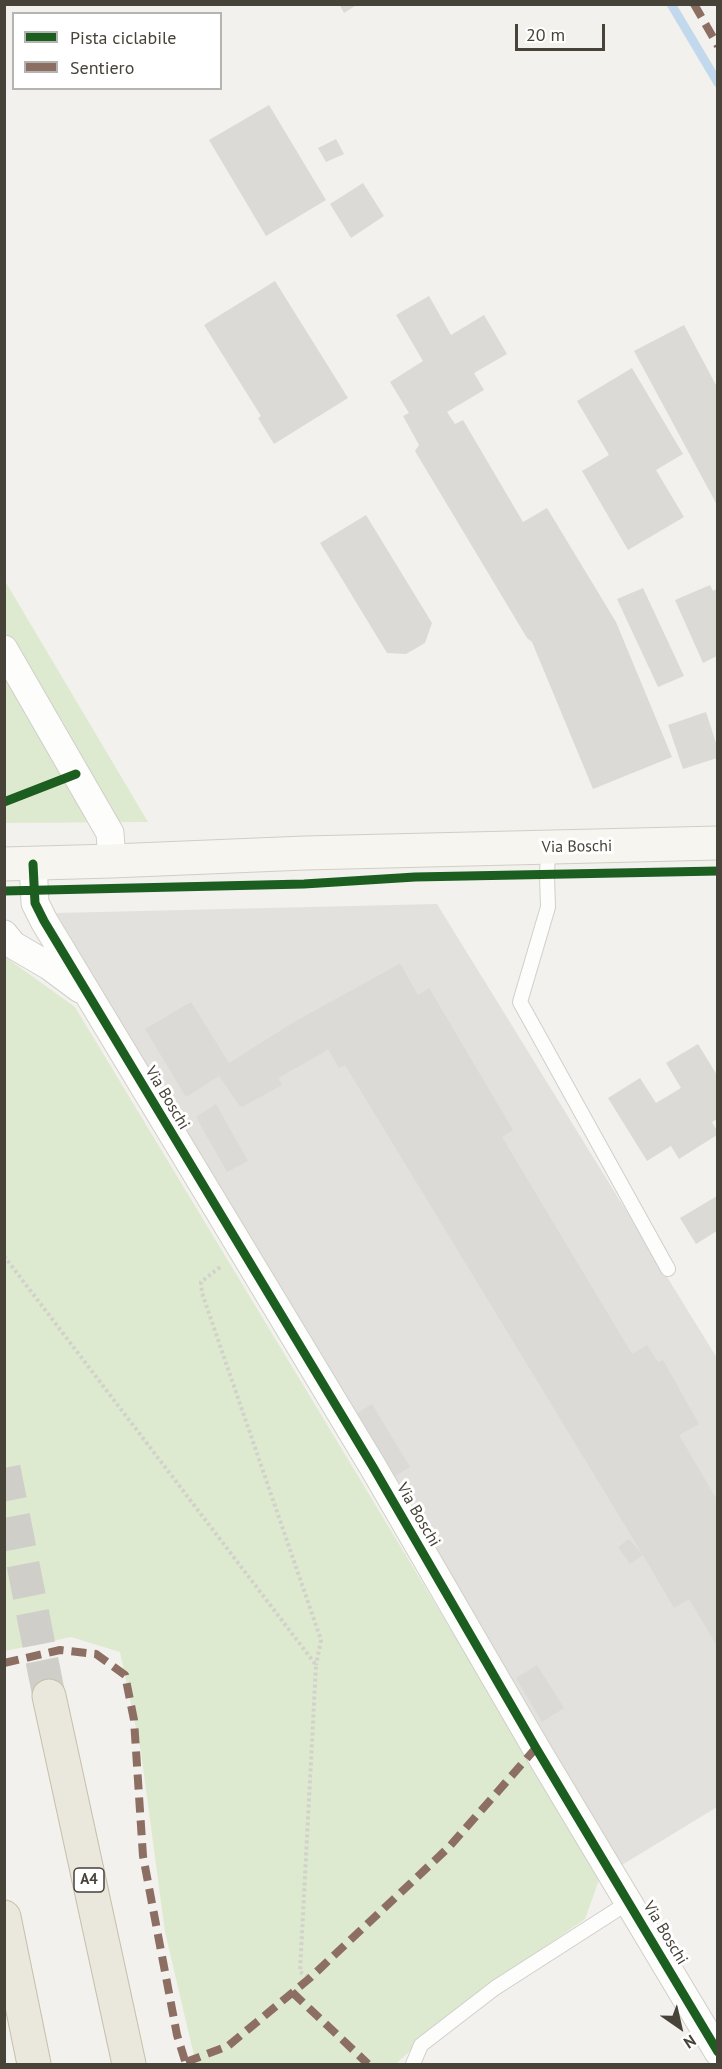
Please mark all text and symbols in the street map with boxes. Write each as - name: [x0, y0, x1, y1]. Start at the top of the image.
- legend: [12, 12, 222, 90]
- scale bar: [518, 12, 608, 50]
- text: 20 m: [526, 23, 565, 46]
- text: Pista ciclabile: [70, 26, 177, 49]
- text: Sentiero: [70, 56, 134, 79]
- street label: Via Boschi: [542, 837, 612, 857]
- street label: Via Boschi: [141, 1063, 193, 1133]
- street label: Via Boschi: [392, 1480, 444, 1550]
- road number: A4: [74, 1868, 104, 1892]
- street label: Via Boschi: [639, 1898, 691, 1968]
- north arrow: [650, 1997, 710, 2057]
- text: N: [680, 2031, 700, 2053]

